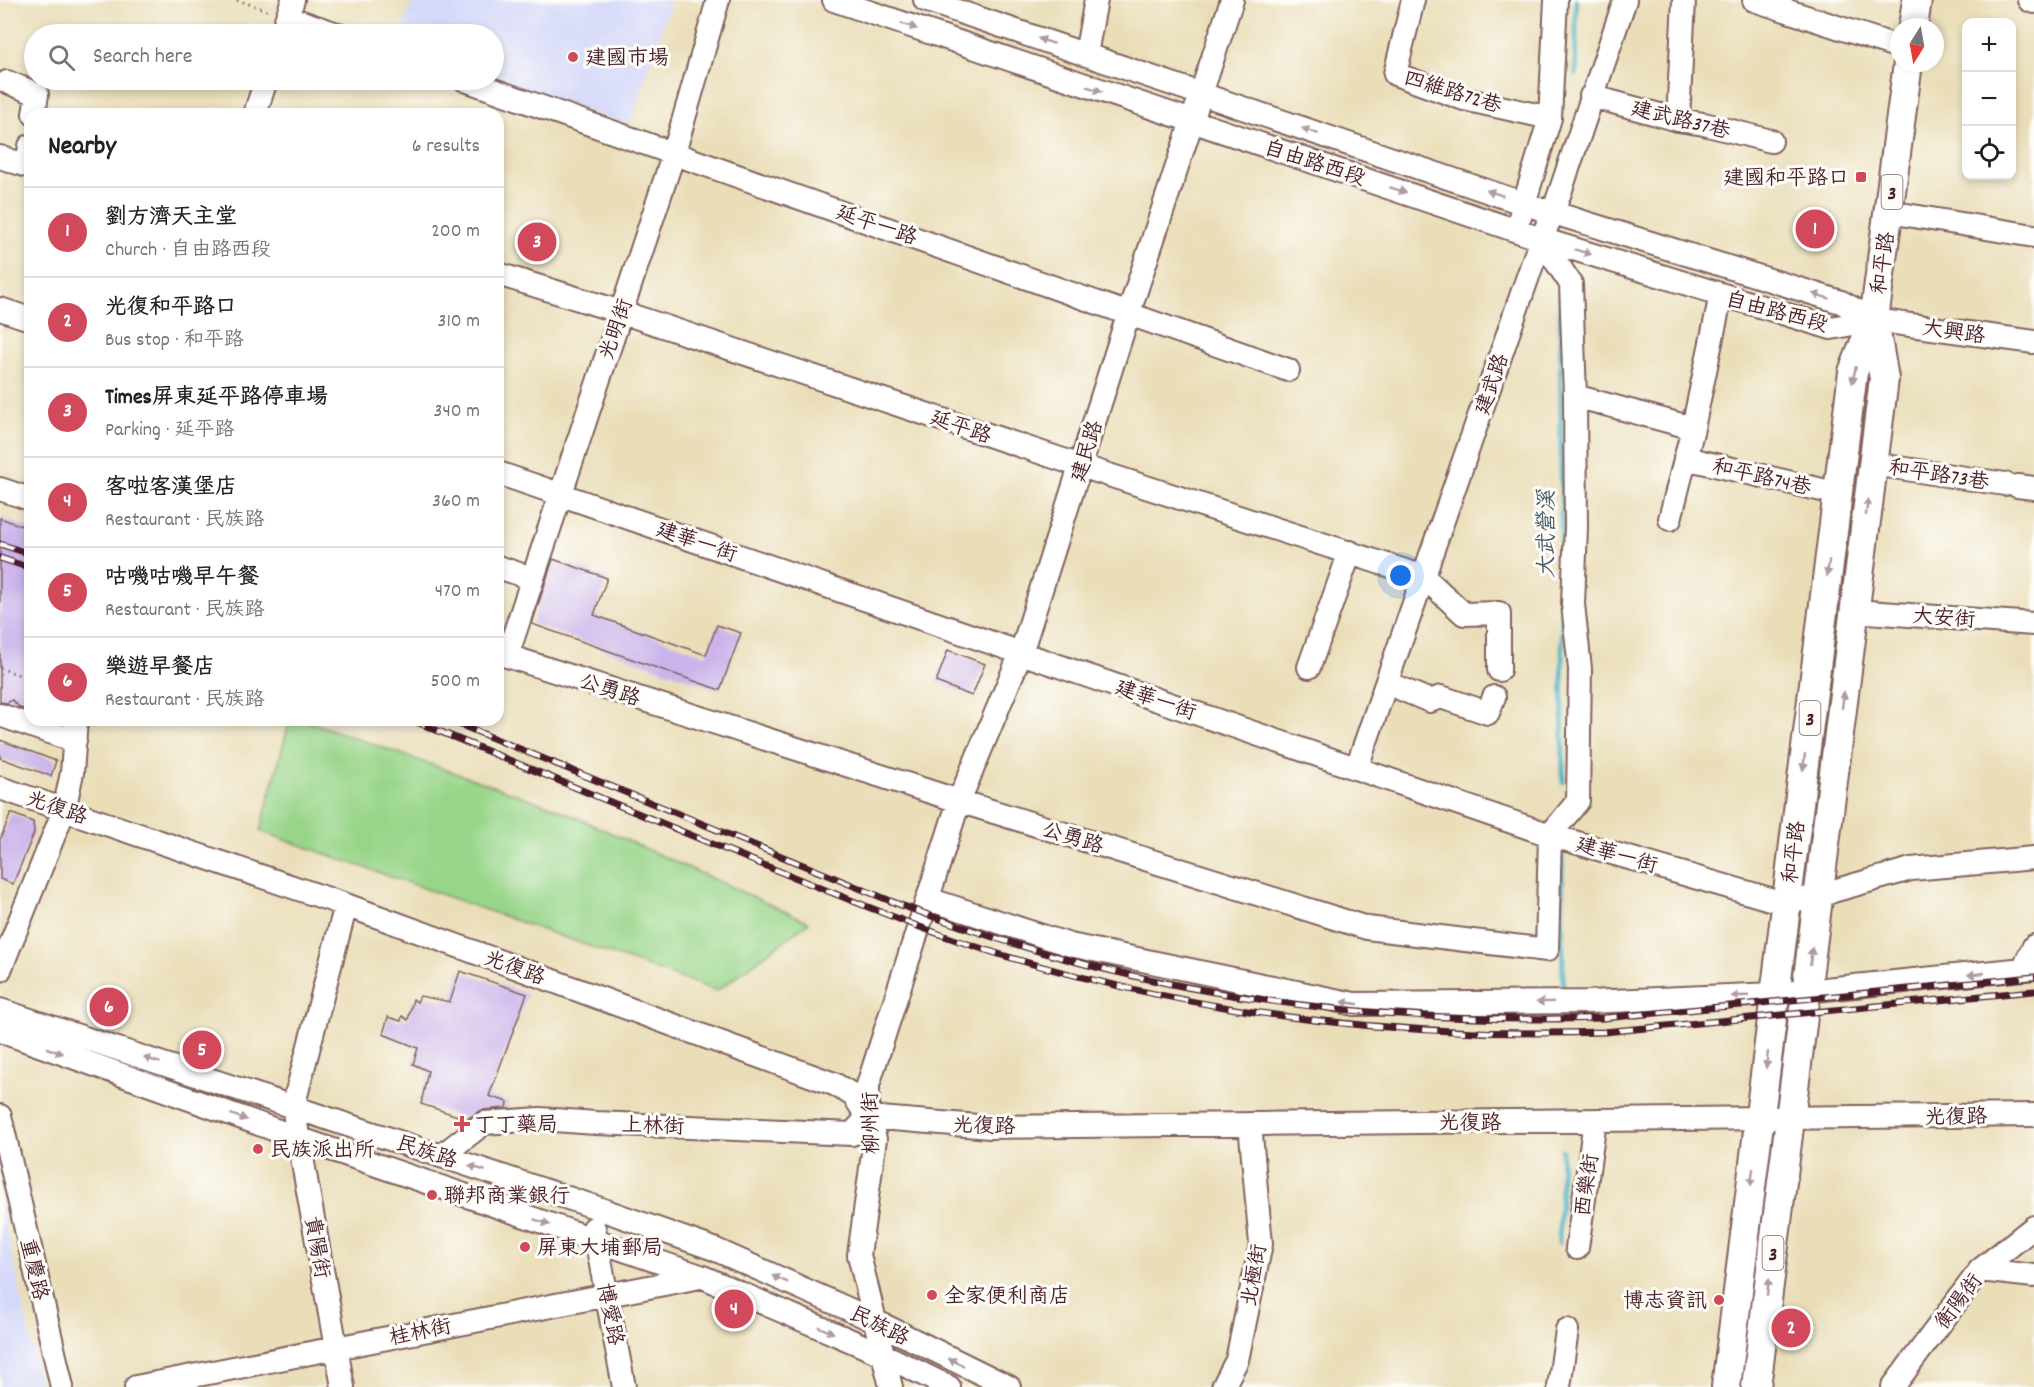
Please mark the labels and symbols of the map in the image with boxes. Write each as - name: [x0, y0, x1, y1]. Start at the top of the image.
- north arrow: [1890, 18, 1944, 72]
- one-way arrow: [900, 21, 918, 31]
- one-way arrow: [1037, 35, 1055, 45]
- place label: 建國市場: [585, 45, 669, 75]
- marker: 建國市場: [566, 50, 580, 64]
- street label: 四維路72巷: [1399, 65, 1505, 123]
- one-way arrow: [1085, 85, 1103, 94]
- street label: 建武路37巷: [1627, 95, 1733, 149]
- one-way arrow: [1301, 125, 1319, 135]
- street label: 自由路西段: [1260, 134, 1369, 195]
- place label: 建國和平路口: [1723, 165, 1849, 195]
- marker: 建國和平路口: [1854, 170, 1868, 184]
- road number: 3: [1882, 175, 1902, 209]
- one-way arrow: [1389, 186, 1407, 196]
- one-way arrow: [1486, 188, 1504, 198]
- street label: 延平一路: [831, 199, 921, 255]
- pin: 1: [1796, 206, 1834, 252]
- pin: 3: [518, 220, 556, 264]
- street label: 和平路: [1866, 230, 1904, 297]
- one-way arrow: [1574, 248, 1592, 257]
- street label: 自由路西段: [1722, 286, 1831, 342]
- one-way arrow: [1812, 291, 1830, 300]
- street label: 光明街: [593, 295, 642, 365]
- street label: 大興路: [1920, 315, 1987, 353]
- street label: 建武路: [1469, 350, 1518, 420]
- one-way arrow: [1849, 366, 1858, 385]
- street label: 延平路: [925, 404, 995, 453]
- street label: 建民路: [1065, 417, 1112, 486]
- street label: 和平路74巷: [1709, 453, 1814, 505]
- street label: 和平路73巷: [1886, 454, 1991, 500]
- water label: 大武營溪: [1533, 489, 1564, 578]
- one-way arrow: [1863, 497, 1872, 516]
- street label: 建華一街: [651, 516, 741, 572]
- one-way arrow: [1824, 559, 1833, 578]
- your location: [1386, 561, 1415, 590]
- street label: 大安街: [1911, 603, 1976, 637]
- street label: 公勇路: [574, 668, 644, 716]
- street label: 建華一街: [1110, 674, 1200, 730]
- one-way arrow: [1838, 691, 1847, 710]
- road number: 3: [1800, 701, 1820, 735]
- one-way arrow: [1800, 753, 1809, 772]
- street label: 光復路: [21, 785, 91, 834]
- street label: 公勇路: [1038, 816, 1107, 863]
- street label: 和平路: [1777, 819, 1815, 885]
- street label: 建華一街: [1572, 831, 1661, 883]
- street label: 光復路: [479, 945, 549, 995]
- one-way arrow: [1806, 947, 1816, 966]
- one-way arrow: [1966, 969, 1985, 979]
- pin: 6: [90, 984, 128, 1030]
- one-way arrow: [1730, 991, 1749, 1000]
- one-way arrow: [1536, 997, 1555, 1007]
- one-way arrow: [1341, 998, 1360, 1007]
- pin: 5: [182, 1028, 222, 1072]
- one-way arrow: [46, 1047, 64, 1057]
- one-way arrow: [1762, 1050, 1772, 1069]
- one-way arrow: [143, 1055, 161, 1064]
- street label: 柳州街: [857, 1091, 889, 1155]
- street label: 光復路: [1924, 1103, 1988, 1135]
- street label: 光復路: [1439, 1110, 1502, 1140]
- one-way arrow: [230, 1112, 248, 1122]
- place label: 丁丁藥局: [474, 1112, 558, 1142]
- street label: 上林街: [621, 1112, 685, 1144]
- street label: 光復路: [952, 1112, 1016, 1144]
- marker: 丁丁藥局: [455, 1117, 469, 1131]
- street label: 民族路: [391, 1130, 461, 1178]
- place label: 民族派出所: [270, 1137, 375, 1167]
- marker: 民族派出所: [251, 1142, 265, 1156]
- street label: 西樂街: [1570, 1152, 1608, 1219]
- one-way arrow: [468, 1162, 486, 1172]
- one-way arrow: [1747, 1168, 1757, 1187]
- place label: 聯邦商業銀行: [444, 1183, 570, 1213]
- marker: 聯邦商業銀行: [425, 1188, 439, 1202]
- street label: 貴陽街: [295, 1214, 335, 1281]
- one-way arrow: [533, 1217, 551, 1227]
- place label: 屏東大埔郵局: [537, 1235, 663, 1265]
- street label: 重慶路: [10, 1236, 54, 1304]
- road number: 3: [1762, 1236, 1784, 1270]
- marker: 屏東大埔郵局: [518, 1240, 532, 1254]
- street label: 北極街: [1236, 1242, 1276, 1309]
- street label: 衡陽街: [1929, 1269, 1991, 1337]
- one-way arrow: [771, 1274, 788, 1283]
- one-way arrow: [1764, 1278, 1773, 1297]
- street label: 博愛路: [587, 1281, 629, 1348]
- place label: 全家便利商店: [944, 1283, 1070, 1313]
- pin: 4: [714, 1286, 754, 1332]
- marker: 全家便利商店: [925, 1288, 939, 1302]
- place label: 博志資訊: [1623, 1288, 1707, 1318]
- marker: 博志資訊: [1712, 1293, 1726, 1307]
- street label: 民族路: [844, 1300, 914, 1355]
- pin: 2: [1772, 1306, 1810, 1350]
- street label: 桂林街: [387, 1313, 454, 1355]
- one-way arrow: [817, 1325, 835, 1335]
- one-way arrow: [948, 1357, 965, 1366]

